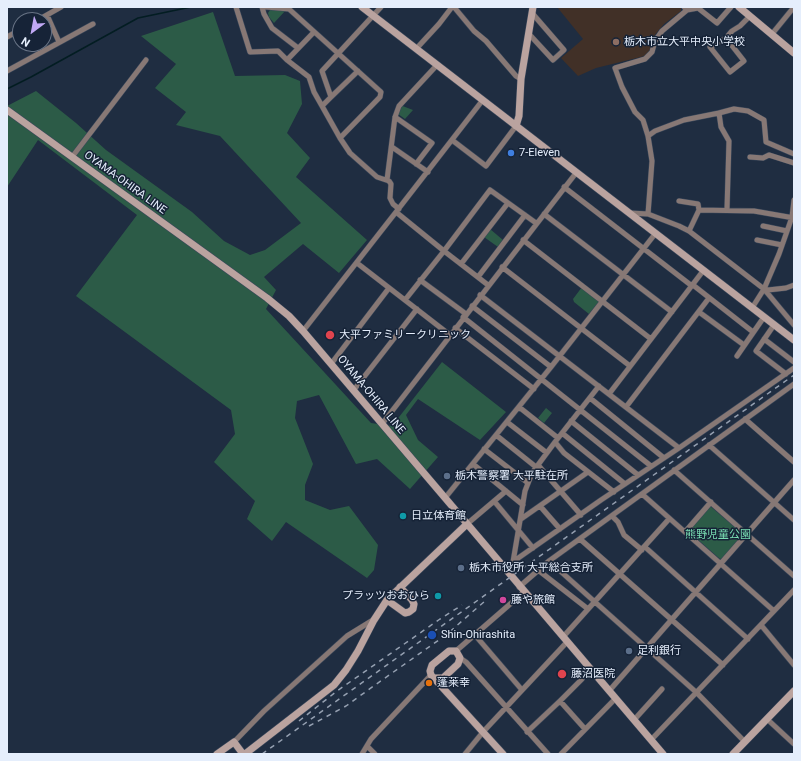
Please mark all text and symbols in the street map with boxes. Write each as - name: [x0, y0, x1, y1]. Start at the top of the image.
- north arrow: [12, 12, 52, 52]
- text: N: [19, 34, 33, 49]
- place label: 栃木市立大平中央小学校: [624, 35, 745, 49]
- marker: 栃木市立大平中央小学校: [611, 37, 621, 47]
- place label: 7-Eleven: [519, 146, 560, 160]
- marker: 7-Eleven: [506, 148, 516, 158]
- street label: OYAMA-OHIRA LINE: [81, 149, 169, 217]
- place label: 大平ファミリークリニック: [339, 328, 471, 342]
- marker: 大平ファミリークリニック: [324, 329, 336, 341]
- street label: OYAMA-OHIRA LINE: [334, 353, 408, 437]
- place label: 栃木警察署 大平駐在所: [455, 469, 568, 483]
- marker: 栃木警察署 大平駐在所: [442, 471, 452, 481]
- place label: 日立体育館: [411, 509, 466, 523]
- marker: 日立体育館: [398, 511, 408, 521]
- park label: 熊野児童公園: [685, 528, 751, 542]
- place label: 栃木市役所 大平総合支所: [469, 561, 593, 575]
- marker: 栃木市役所 大平総合支所: [456, 563, 466, 573]
- place label: プラッツおおひら: [342, 589, 430, 603]
- marker: プラッツおおひら: [433, 591, 443, 601]
- place label: 藤や旅館: [511, 593, 555, 607]
- marker: 藤や旅館: [498, 595, 508, 605]
- place label: Shin-Ohirashita: [441, 628, 515, 642]
- marker: Shin-Ohirashita: [426, 629, 438, 641]
- place label: 足利銀行: [637, 644, 681, 658]
- marker: 足利銀行: [624, 646, 634, 656]
- place label: 藤沼医院: [571, 667, 615, 681]
- marker: 藤沼医院: [556, 668, 568, 680]
- place label: 蓬莱幸: [437, 676, 470, 690]
- marker: 蓬莱幸: [424, 678, 434, 688]

